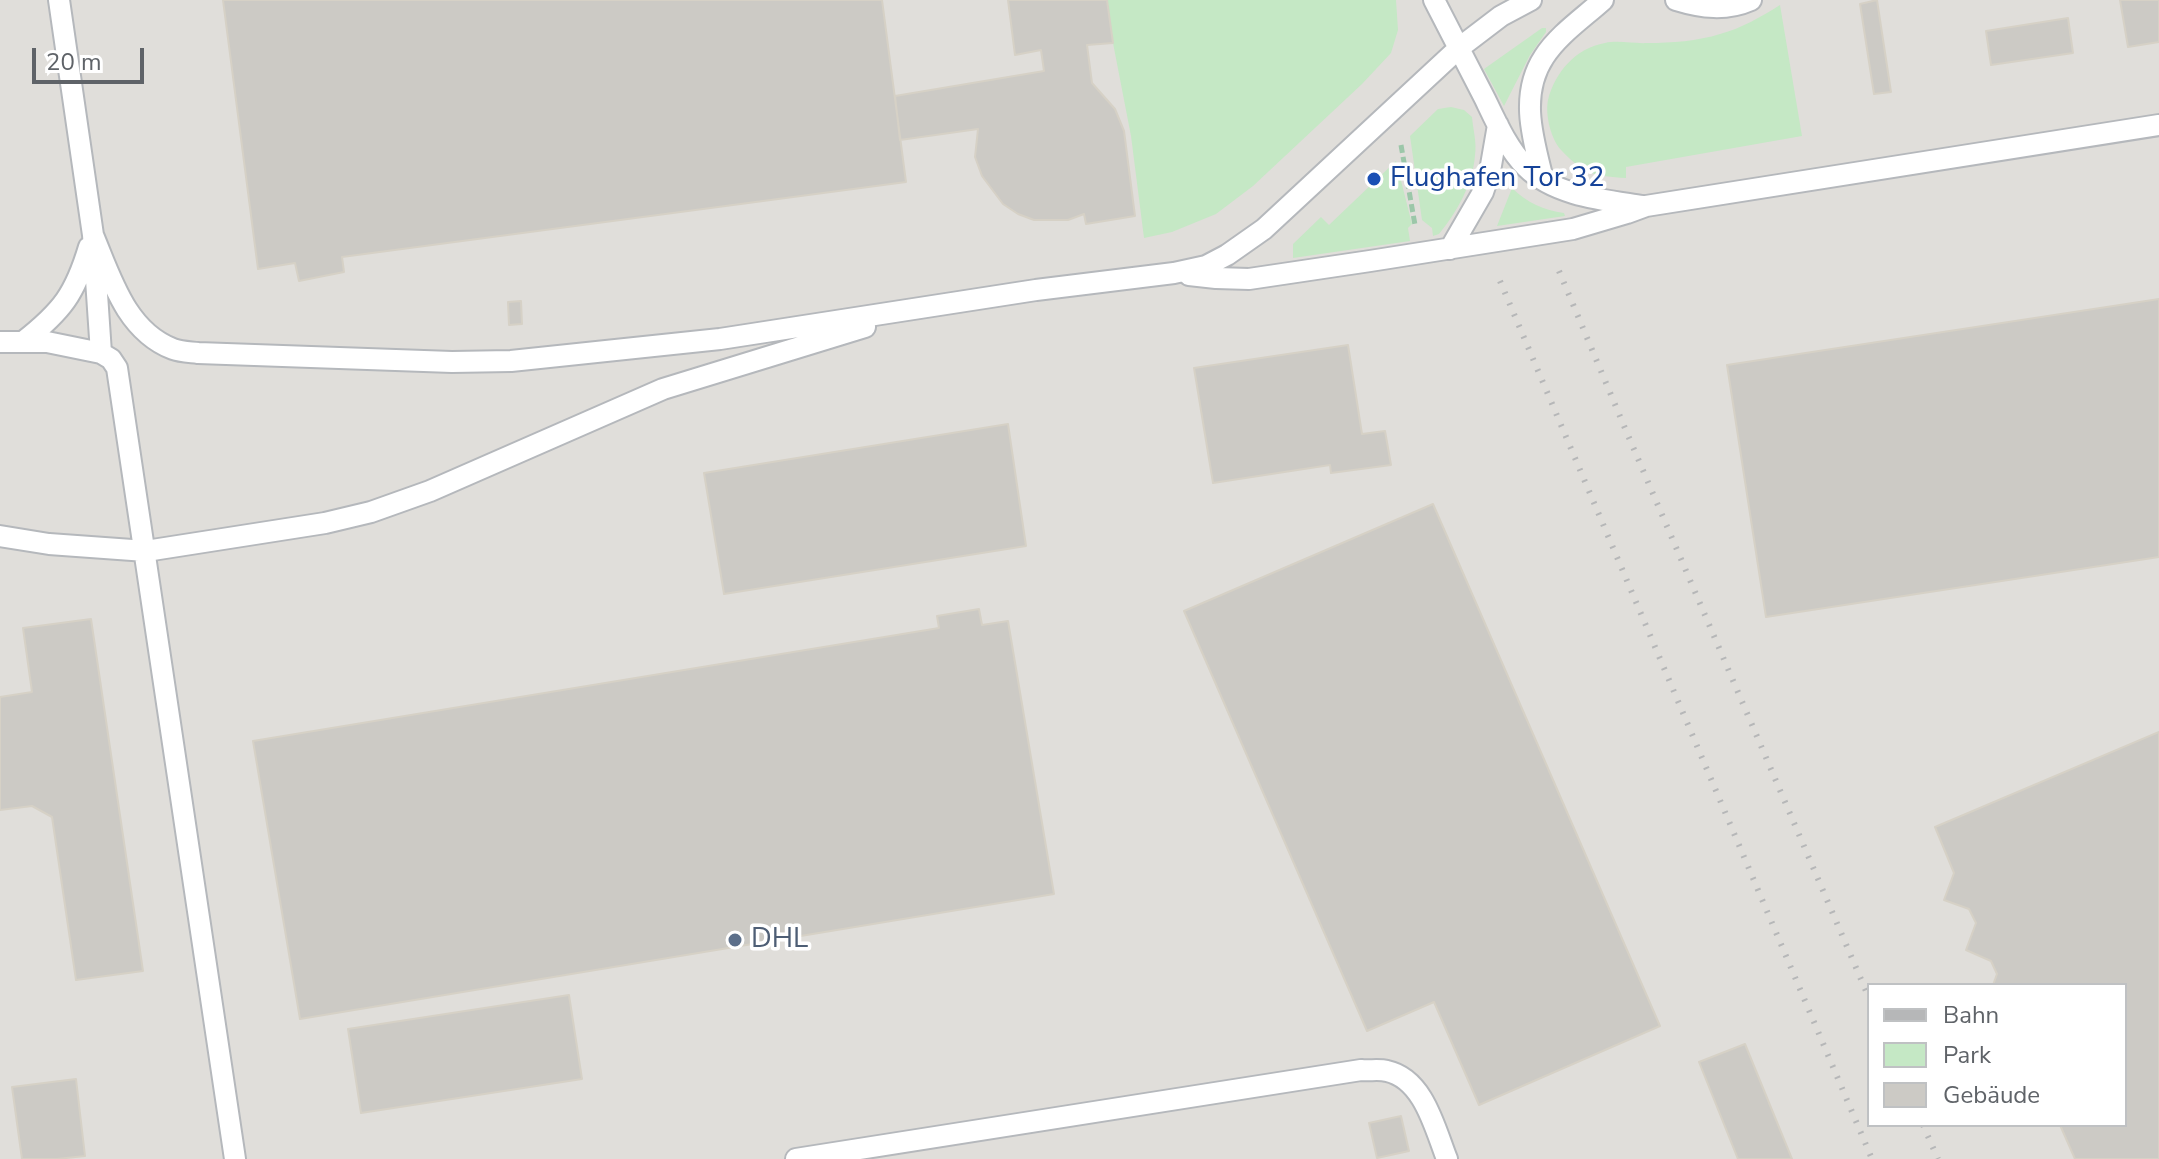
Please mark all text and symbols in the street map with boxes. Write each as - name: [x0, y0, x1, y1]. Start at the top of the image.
- scale bar: [36, 32, 148, 82]
- text: 20 m: [46, 46, 102, 78]
- place label: Flughafen Tor 32: [1390, 162, 1605, 196]
- marker: Flughafen Tor 32: [1365, 170, 1383, 188]
- place label: DHL: [751, 923, 808, 957]
- marker: DHL: [726, 931, 744, 949]
- legend: [1867, 983, 2127, 1127]
- text: Bahn: [1943, 999, 1999, 1031]
- text: Park: [1943, 1039, 1991, 1071]
- text: Gebäude: [1943, 1079, 2040, 1111]

